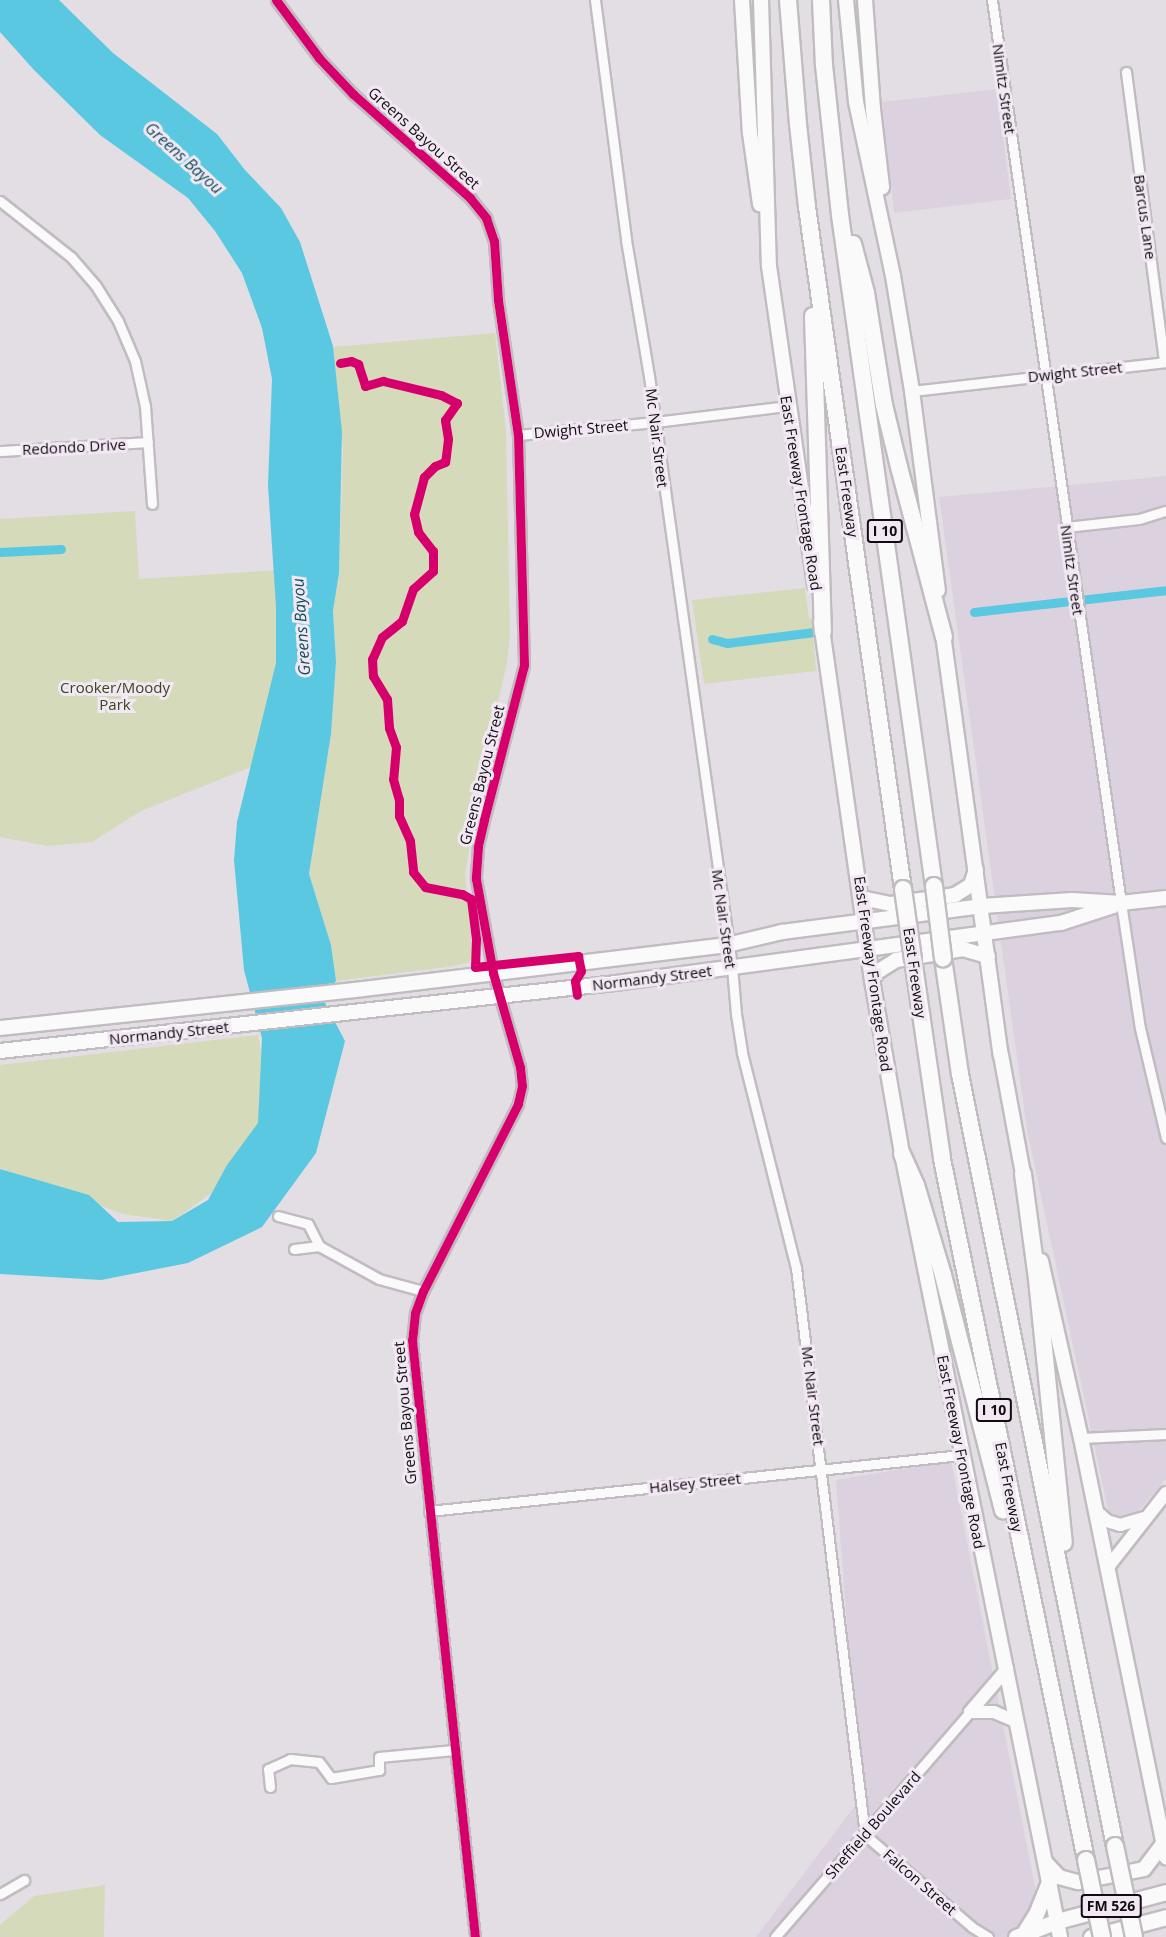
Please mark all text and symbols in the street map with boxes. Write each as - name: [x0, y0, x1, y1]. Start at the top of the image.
- street label: Nimitz Street: [989, 43, 1019, 135]
- street label: Greens Bayou Street: [365, 83, 483, 193]
- water label: Greens Bayou: [141, 118, 227, 198]
- street label: Barcus Lane: [1130, 173, 1160, 261]
- street label: Dwight Street: [1027, 358, 1123, 386]
- street label: Mc Nair Street: [642, 387, 672, 489]
- street label: East Freeway Frontage Road: [777, 394, 825, 592]
- street label: Dwight Street: [533, 416, 629, 442]
- street label: Redondo Drive: [22, 435, 126, 459]
- street label: East Freeway: [832, 446, 862, 538]
- road number: I 10: [866, 520, 904, 542]
- street label: Nimitz Street: [1057, 524, 1087, 616]
- water label: Greens Bayou: [288, 578, 314, 676]
- park label: Crooker/Moody Park: [60, 678, 170, 713]
- street label: Greens Bayou Street: [456, 703, 508, 847]
- street label: Mc Nair Street: [708, 868, 740, 970]
- street label: East Freeway Frontage Road: [850, 875, 896, 1073]
- street label: East Freeway: [900, 927, 930, 1019]
- street label: Normandy Street: [591, 962, 713, 994]
- street label: Normandy Street: [108, 1018, 230, 1048]
- street label: Greens Bayou Street: [390, 1341, 420, 1485]
- street label: Mc Nair Street: [798, 1345, 828, 1447]
- street label: East Freeway Frontage Road: [933, 1354, 989, 1550]
- road number: I 10: [974, 1399, 1014, 1421]
- street label: East Freeway: [991, 1440, 1027, 1534]
- street label: Halsey Street: [648, 1469, 742, 1497]
- street label: Sheffield Boulevard: [822, 1768, 924, 1882]
- street label: Falcon Street: [880, 1845, 960, 1919]
- road number: FM 526: [1080, 1895, 1142, 1917]

